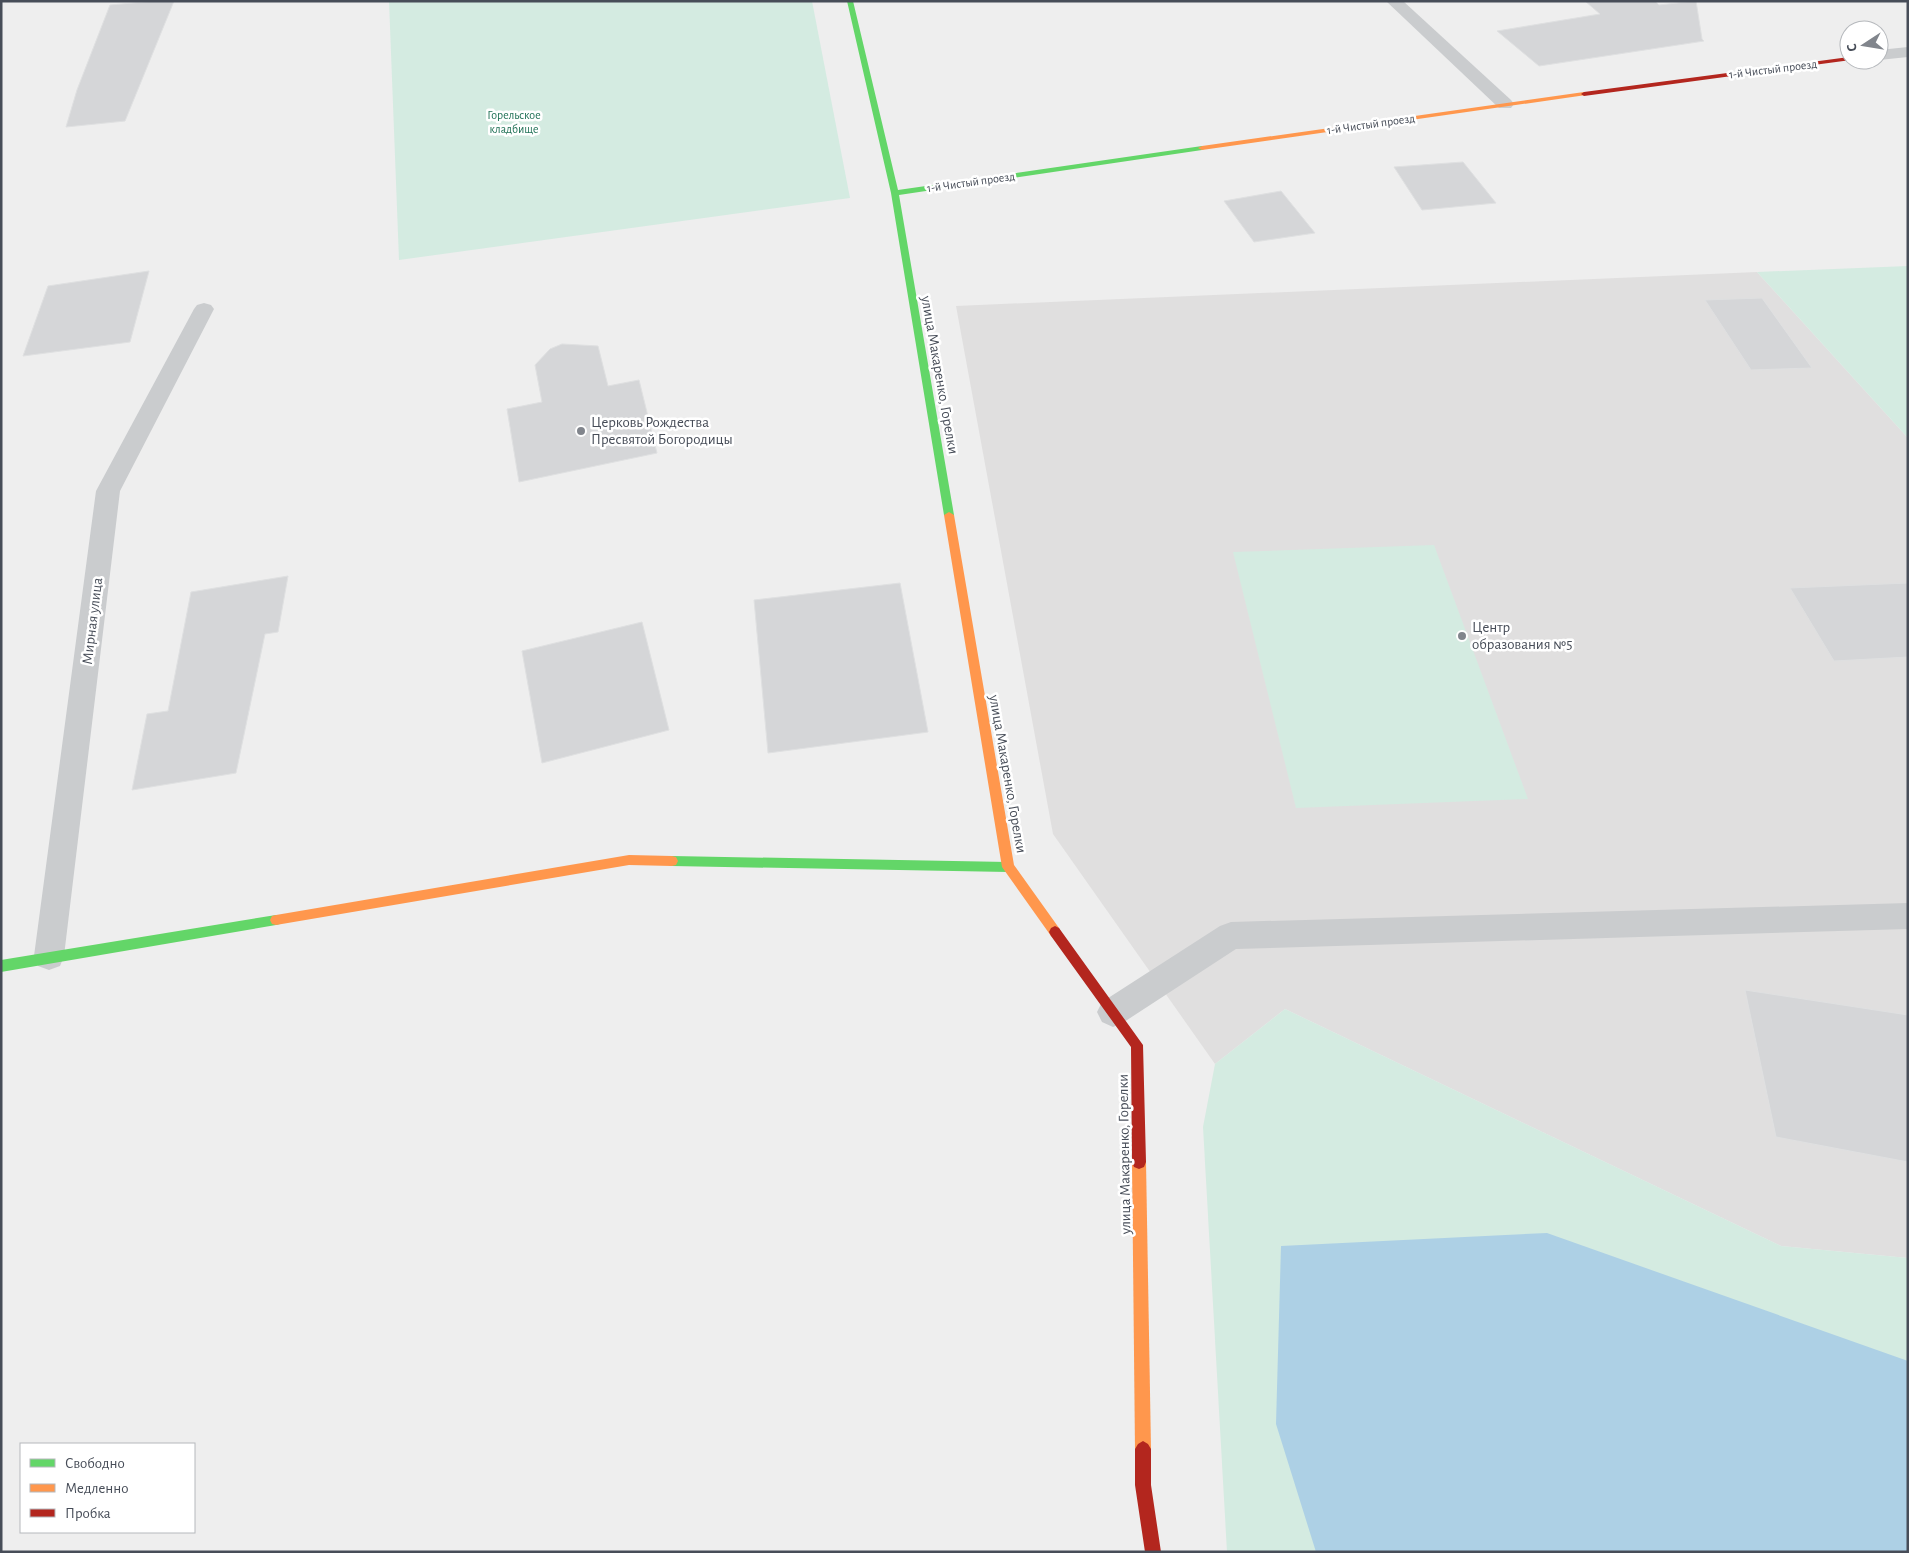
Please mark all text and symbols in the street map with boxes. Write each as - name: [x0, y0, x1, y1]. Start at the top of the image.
- north arrow: [1839, 20, 1889, 70]
- text: С: [1845, 42, 1860, 53]
- street label: 1-й Чистый проезд: [1728, 58, 1818, 80]
- park label: Горельское кладбище: [487, 109, 541, 135]
- street label: 1-й Чистый проезд: [1326, 112, 1416, 136]
- street label: 1-й Чистый проезд: [926, 170, 1016, 194]
- street label: улица Макаренко, Горелки: [918, 294, 961, 455]
- place label: Церковь Рождества Пресвятой Богородицы: [591, 415, 733, 447]
- marker: Церковь Рождества Пресвятой Богородицы: [575, 425, 587, 437]
- street label: Мирная улица: [80, 577, 105, 665]
- place label: Центр образования №5: [1472, 620, 1573, 652]
- marker: Центр образования №5: [1456, 630, 1468, 642]
- street label: улица Макаренко, Горелки: [986, 693, 1029, 854]
- street label: улица Макаренко, Горелки: [1116, 1074, 1133, 1235]
- legend: [20, 1443, 195, 1533]
- text: Свободно: [65, 1456, 125, 1471]
- text: Медленно: [65, 1481, 129, 1496]
- text: Пробка: [65, 1506, 111, 1521]

